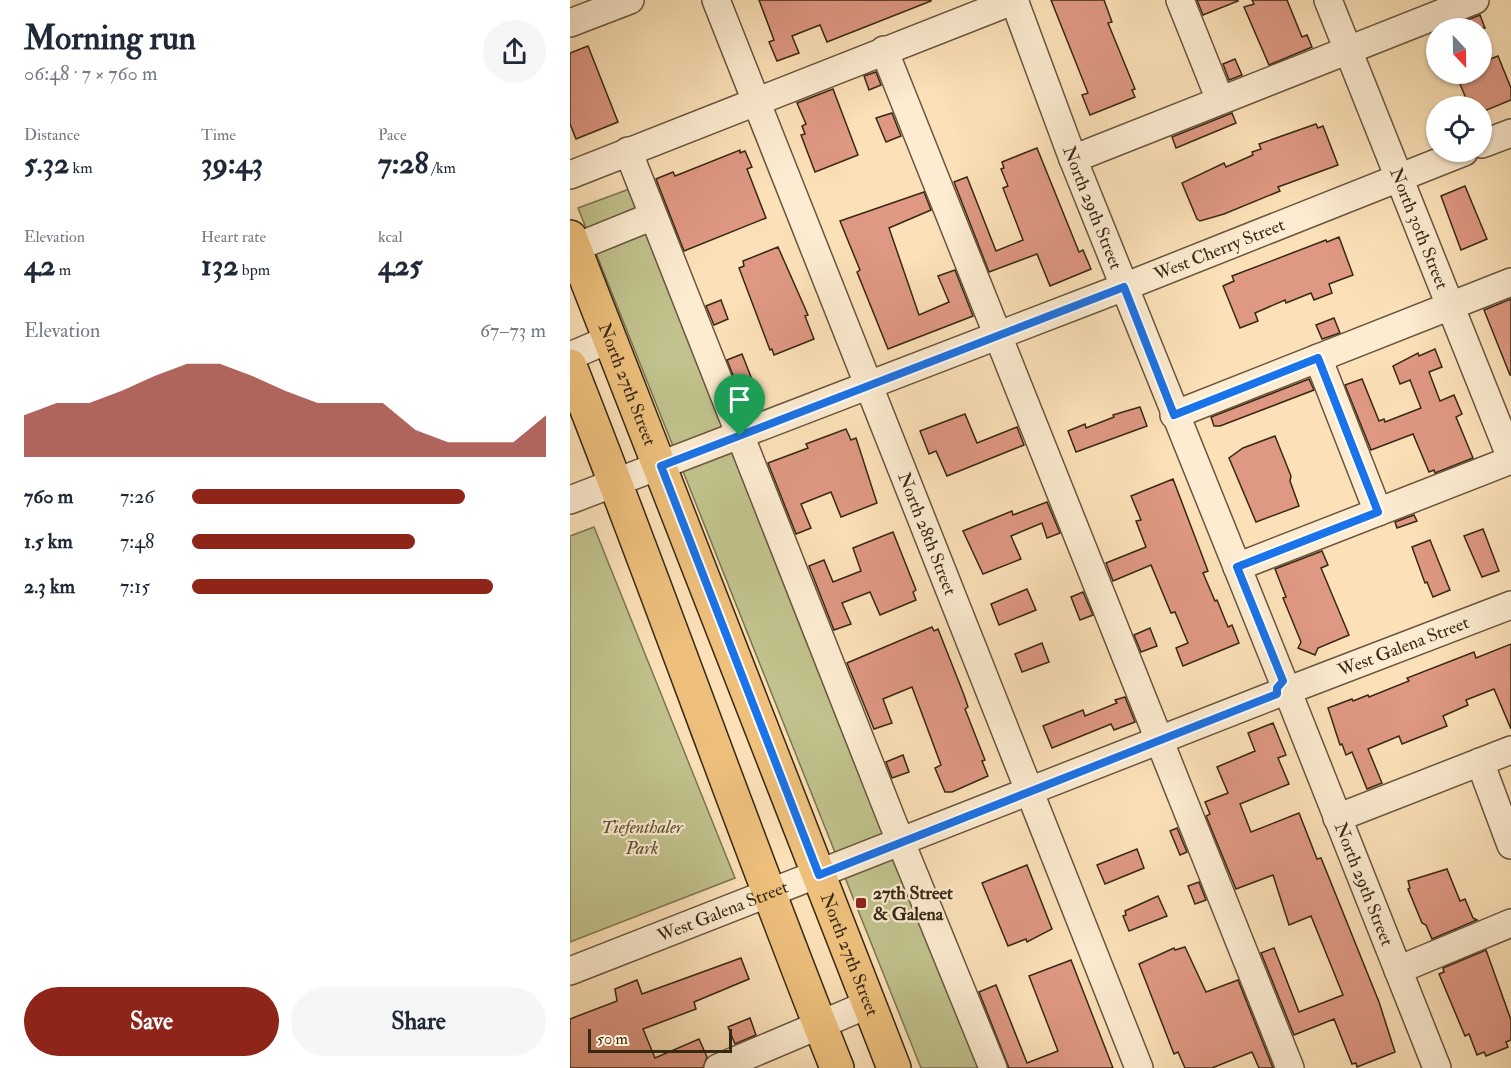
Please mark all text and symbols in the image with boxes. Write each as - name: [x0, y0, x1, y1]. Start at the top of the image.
- text: Morning run: [24, 18, 196, 59]
- north arrow: [1426, 18, 1492, 84]
- map controls: [1426, 18, 1492, 162]
- button: share: [483, 20, 546, 83]
- text: 06:48 · 7 × 760 m: [24, 61, 157, 86]
- button: locate: [1426, 96, 1492, 162]
- text: Distance: [24, 125, 80, 145]
- text: Time: [201, 125, 236, 145]
- text: Pace: [378, 125, 407, 145]
- street label: North 29th Street: [1057, 143, 1127, 273]
- text: 5.32: [24, 145, 69, 182]
- text: 39:43: [201, 145, 263, 182]
- text: 7:28: [378, 145, 428, 182]
- text: km: [69, 158, 93, 178]
- text: /km: [428, 158, 456, 178]
- street label: North 30th Street: [1384, 165, 1453, 293]
- street label: West Cherry Street: [1150, 213, 1288, 286]
- text: Elevation: [24, 227, 85, 247]
- text: Heart rate: [201, 227, 266, 247]
- text: kcal: [378, 227, 403, 247]
- text: 42: [24, 247, 55, 284]
- text: 132: [201, 247, 238, 284]
- text: 425: [378, 247, 422, 284]
- text: m: [55, 260, 71, 280]
- text: bpm: [238, 260, 270, 280]
- text: Elevation: [24, 318, 100, 343]
- text: 67–73 m: [480, 318, 546, 343]
- street label: North 27th Street: [593, 320, 661, 449]
- pin: [714, 374, 765, 436]
- icon: arrive: [723, 383, 756, 416]
- street label: North 28th Street: [892, 469, 962, 599]
- text: 760 m: [24, 484, 73, 509]
- text: 7:26: [120, 484, 154, 509]
- text: 1.5 km: [24, 529, 73, 554]
- text: 7:48: [120, 529, 154, 554]
- text: 2.3 km: [24, 574, 75, 599]
- text: 7:15: [120, 574, 150, 599]
- street label: West Galena Street: [1334, 611, 1473, 683]
- park label: Tiefenthaler Park: [601, 816, 684, 860]
- street label: North 29th Street: [1329, 819, 1398, 950]
- street label: West Galena Street: [653, 876, 792, 948]
- place label: 27th Street & Galena: [873, 882, 953, 926]
- street label: North 27th Street: [815, 890, 884, 1020]
- marker: 27th Street & Galena: [854, 896, 868, 910]
- button: Save: [24, 987, 279, 1056]
- button: Share: [291, 987, 546, 1056]
- scale bar: [588, 1026, 732, 1054]
- text: 50 m: [597, 1029, 628, 1049]

